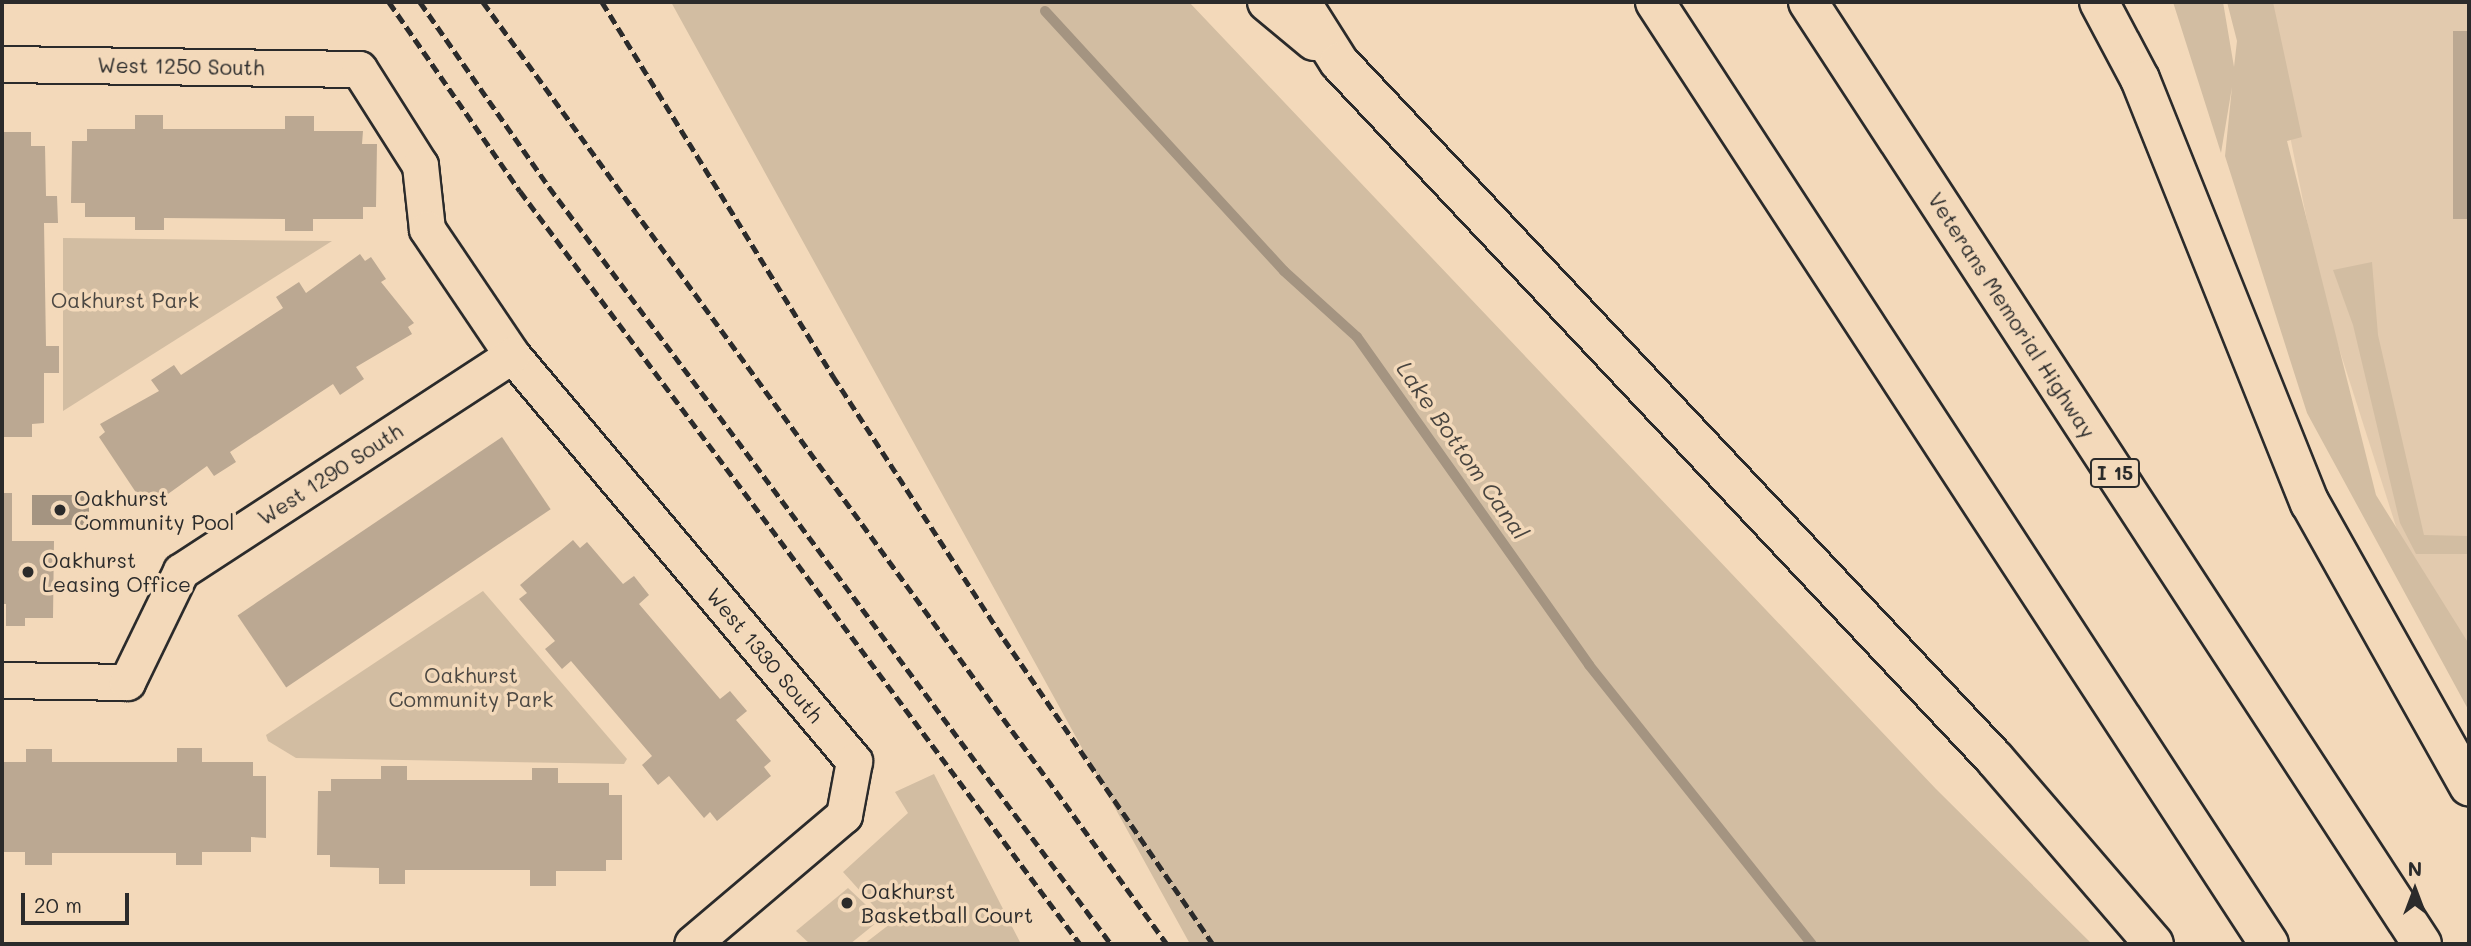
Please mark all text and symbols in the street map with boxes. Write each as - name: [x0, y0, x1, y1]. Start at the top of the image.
- street label: West 1250 South: [97, 52, 265, 80]
- street label: Veterans Memorial Highway: [1923, 188, 2101, 442]
- park label: Oakhurst Park: [51, 287, 199, 313]
- water label: Lake Bottom Canal: [1391, 356, 1535, 544]
- street label: West 1290 South: [253, 418, 407, 530]
- road number: I 15: [2089, 458, 2141, 488]
- place label: Oakhurst Community Pool: [74, 485, 234, 535]
- marker: Oakhurst Community Pool: [52, 502, 68, 518]
- place label: Oakhurst Leasing Office: [42, 547, 191, 597]
- marker: Oakhurst Leasing Office: [20, 564, 36, 580]
- street label: West 1330 South: [701, 583, 829, 727]
- park label: Oakhurst Community Park: [389, 662, 553, 712]
- north arrow: [2380, 855, 2450, 925]
- text: N: [2408, 856, 2422, 881]
- place label: Oakhurst Basketball Court: [861, 878, 1033, 928]
- scale bar: [24, 880, 133, 924]
- text: 20 m: [34, 891, 82, 918]
- marker: Oakhurst Basketball Court: [839, 895, 855, 911]

